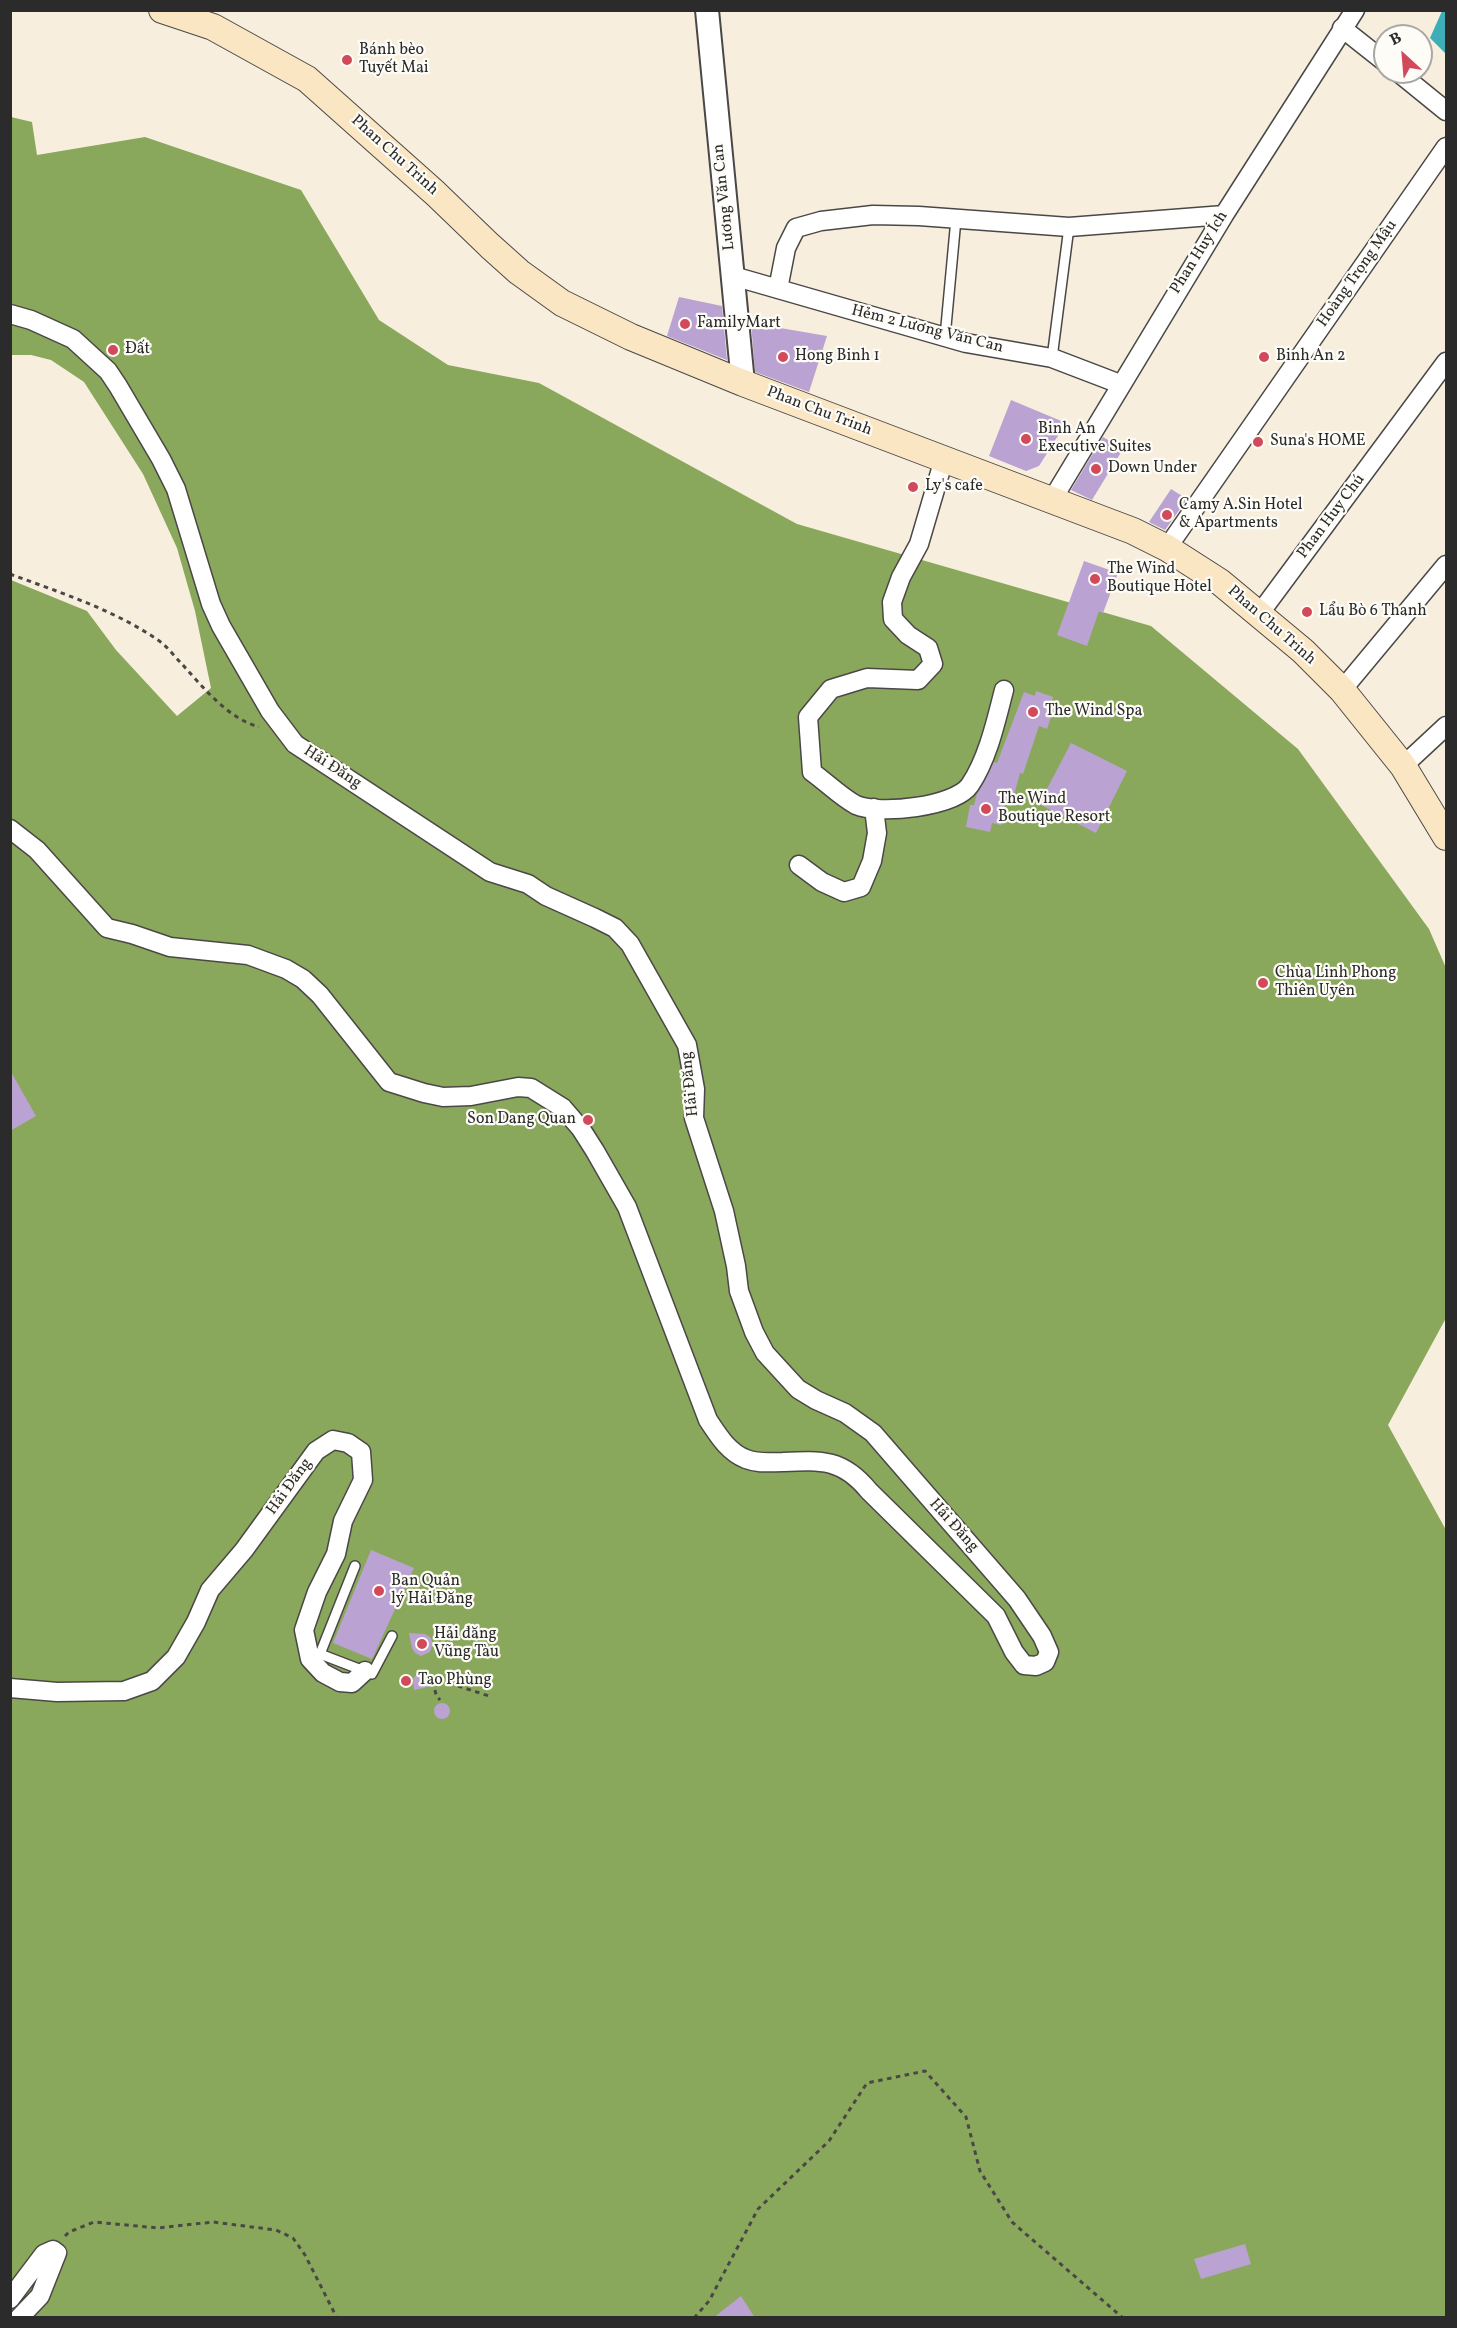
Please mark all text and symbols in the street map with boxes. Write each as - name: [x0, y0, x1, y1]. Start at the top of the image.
- north arrow: [1373, 24, 1433, 84]
- text: B: [1386, 27, 1406, 52]
- place label: Bánh bèo Tuyết Mai: [359, 41, 429, 79]
- marker: Bánh bèo Tuyết Mai: [340, 53, 354, 67]
- street label: Phan Chu Trinh: [346, 112, 442, 200]
- street label: Lương Văn Can: [710, 143, 740, 251]
- street label: Phan Huy Ích: [1167, 208, 1233, 298]
- street label: Hoàng Trọng Mậu: [1314, 217, 1402, 331]
- street label: Hẻm 2 Lương Văn Can: [849, 302, 1005, 358]
- place label: FamilyMart: [697, 314, 781, 334]
- marker: FamilyMart: [678, 317, 692, 331]
- place label: Đất: [125, 340, 150, 360]
- marker: Đất: [106, 343, 120, 357]
- place label: Hong Binh 1: [795, 347, 880, 367]
- place label: Binh An 2: [1276, 347, 1346, 367]
- marker: Hong Binh 1: [776, 350, 790, 364]
- marker: Binh An 2: [1257, 350, 1271, 364]
- street label: Phan Chu Trinh: [764, 383, 874, 441]
- place label: Binh An Executive Suites: [1038, 420, 1151, 458]
- marker: Binh An Executive Suites: [1019, 432, 1033, 446]
- place label: Suna's HOME: [1270, 432, 1366, 452]
- marker: Suna's HOME: [1251, 435, 1265, 449]
- place label: Down Under: [1108, 459, 1197, 479]
- marker: Down Under: [1089, 462, 1103, 476]
- street label: Phan Huy Chú: [1294, 471, 1370, 563]
- place label: Ly's cafe: [925, 477, 983, 497]
- marker: Ly's cafe: [906, 480, 920, 494]
- place label: Camy A.Sin Hotel & Apartments: [1179, 496, 1303, 534]
- marker: Camy A.Sin Hotel & Apartments: [1160, 508, 1174, 522]
- place label: The Wind Boutique Hotel: [1107, 560, 1212, 598]
- marker: The Wind Boutique Hotel: [1088, 572, 1102, 586]
- street label: Phan Chu Trinh: [1223, 582, 1319, 670]
- place label: Lẩu Bò 6 Thanh: [1319, 602, 1427, 622]
- marker: Lẩu Bò 6 Thanh: [1300, 605, 1314, 619]
- place label: The Wind Spa: [1045, 702, 1142, 722]
- marker: The Wind Spa: [1026, 705, 1040, 719]
- street label: Hải Đăng: [299, 742, 365, 794]
- place label: The Wind Boutique Resort: [998, 790, 1110, 828]
- marker: The Wind Boutique Resort: [979, 802, 993, 816]
- place label: Chùa Linh Phong Thiên Uyên: [1275, 964, 1396, 1002]
- marker: Chùa Linh Phong Thiên Uyên: [1256, 976, 1270, 990]
- street label: Hải Đăng: [678, 1050, 704, 1118]
- place label: Son Dang Quan: [467, 1110, 576, 1130]
- marker: Son Dang Quan: [581, 1113, 595, 1127]
- street label: Hải Đăng: [263, 1455, 317, 1519]
- street label: Hải Đăng: [924, 1495, 982, 1557]
- place label: Ban Quản lý Hải Đăng: [391, 1572, 473, 1610]
- marker: Ban Quản lý Hải Đăng: [372, 1584, 386, 1598]
- place label: Hải đăng Vũng Tàu: [434, 1625, 499, 1663]
- marker: Hải đăng Vũng Tàu: [415, 1637, 429, 1651]
- place label: Tao Phùng: [418, 1671, 492, 1691]
- marker: Tao Phùng: [399, 1674, 413, 1688]

